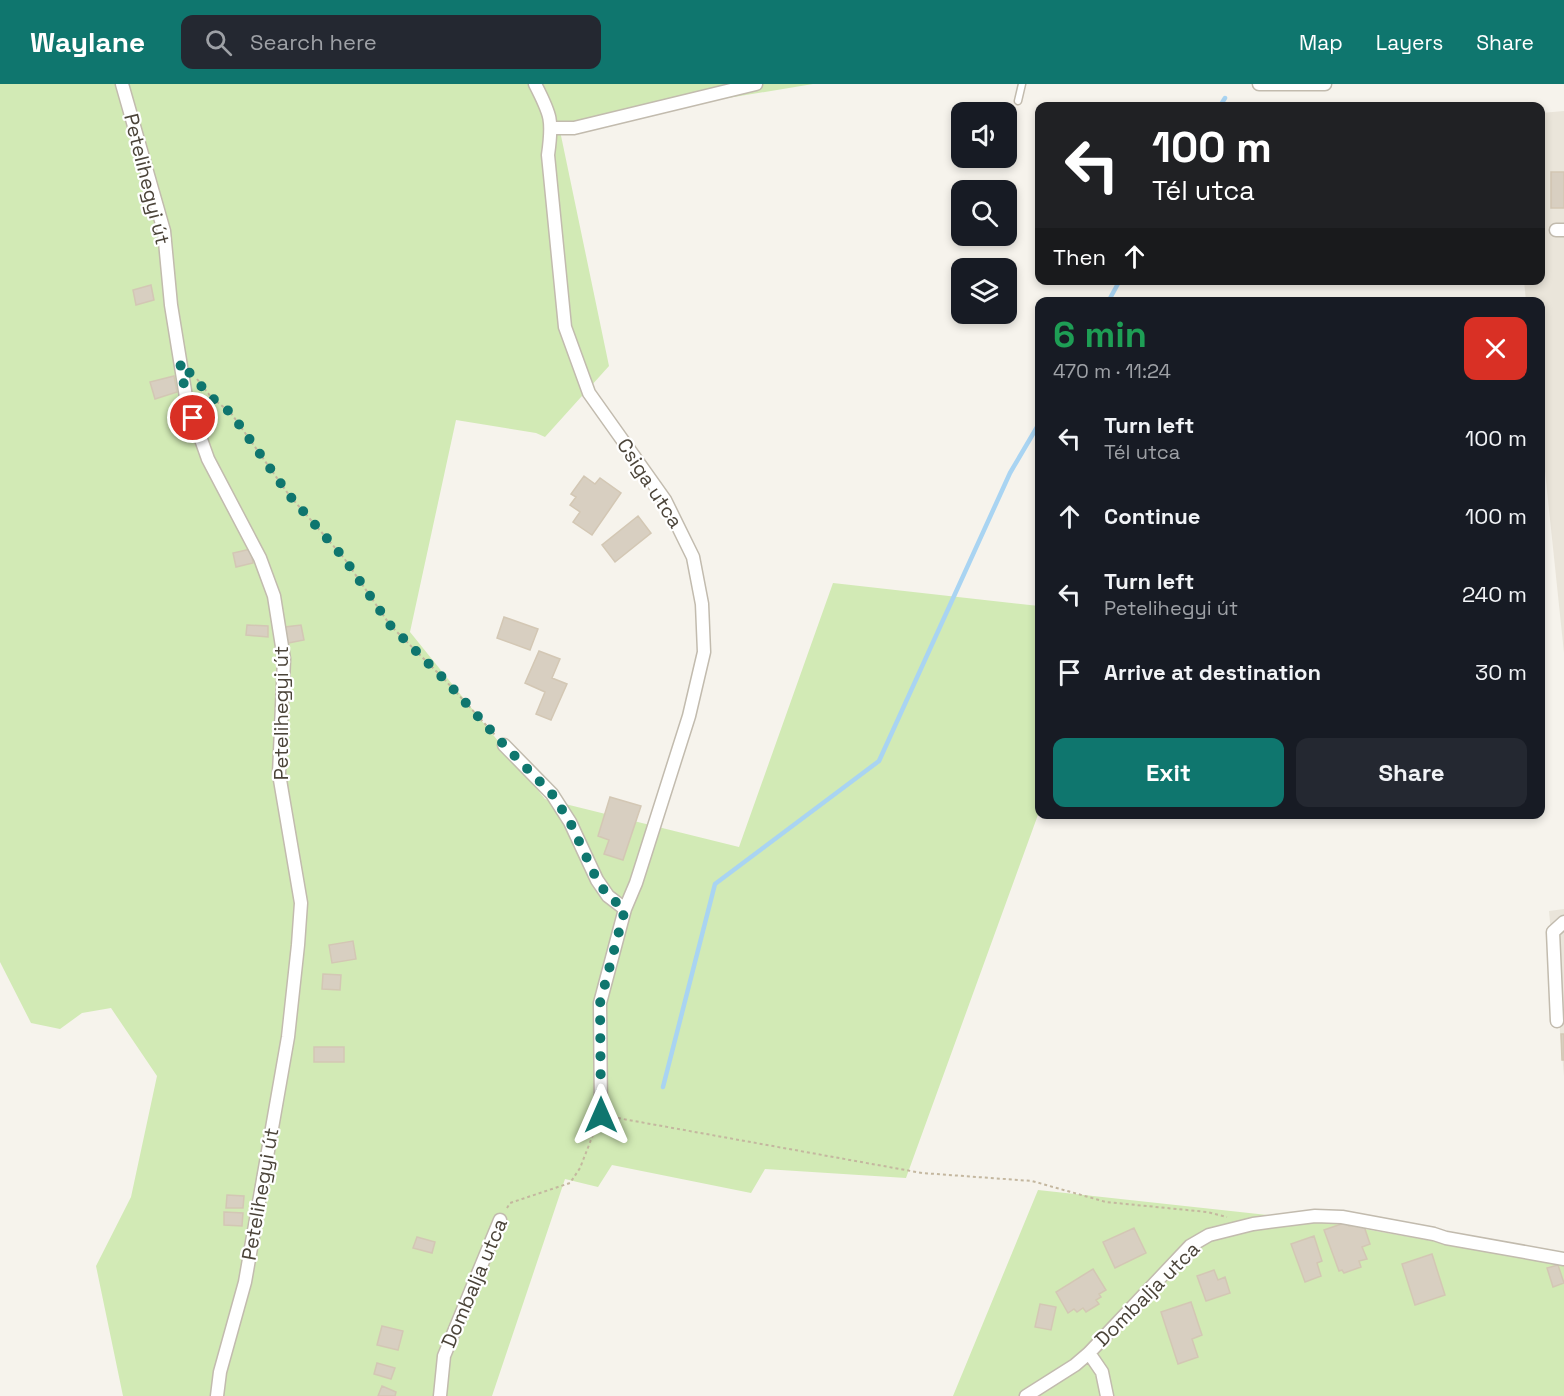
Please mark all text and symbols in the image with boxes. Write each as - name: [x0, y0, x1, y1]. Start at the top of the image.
- search box: [181, 15, 601, 69]
- text: Waylane: [30, 24, 145, 60]
- icon: search: [202, 26, 235, 59]
- text: Search here: [250, 28, 377, 56]
- text: Map: [1299, 29, 1343, 56]
- text: Layers: [1376, 29, 1443, 56]
- text: Share: [1476, 29, 1534, 56]
- map controls: [951, 102, 1017, 324]
- button: sound: [951, 102, 1017, 168]
- street label: Petelihegyi út: [118, 111, 176, 247]
- text: 100 m: [1152, 121, 1272, 174]
- icon: left: [1053, 126, 1131, 204]
- text: Tél utca: [1152, 173, 1255, 208]
- button: search: [951, 180, 1017, 246]
- icon: ahead: [1118, 240, 1151, 273]
- text: Then: [1053, 243, 1106, 271]
- button: layers: [951, 258, 1017, 324]
- text: 6 min: [1053, 312, 1147, 358]
- button: close: [1464, 317, 1527, 380]
- text: 470 m · 11:24: [1053, 358, 1171, 384]
- pin: [167, 392, 218, 443]
- icon: arrive: [176, 401, 209, 434]
- text: Turn left: [1104, 411, 1194, 439]
- icon: left: [1053, 422, 1086, 455]
- text: 100 m: [1465, 424, 1527, 452]
- street label: Csiga utca: [611, 433, 689, 533]
- text: Tél utca: [1104, 439, 1180, 465]
- icon: ahead: [1053, 500, 1086, 533]
- text: Continue: [1104, 502, 1200, 530]
- text: 100 m: [1465, 502, 1527, 530]
- text: Turn left: [1104, 567, 1194, 595]
- icon: left: [1053, 578, 1086, 611]
- text: 240 m: [1462, 580, 1527, 608]
- text: Petelihegyi út: [1104, 595, 1238, 621]
- street label: Petelihegyi út: [268, 646, 294, 780]
- icon: arrive: [1053, 656, 1086, 689]
- text: Arrive at destination: [1104, 658, 1321, 686]
- text: 30 m: [1475, 658, 1527, 686]
- button: Exit: [1053, 738, 1284, 807]
- button: Share: [1296, 738, 1527, 807]
- position arrow: [569, 1083, 633, 1147]
- street label: Petelihegyi út: [236, 1126, 284, 1262]
- street label: Dombalja utca: [435, 1214, 513, 1352]
- street label: Dombalja utca: [1089, 1236, 1205, 1352]

